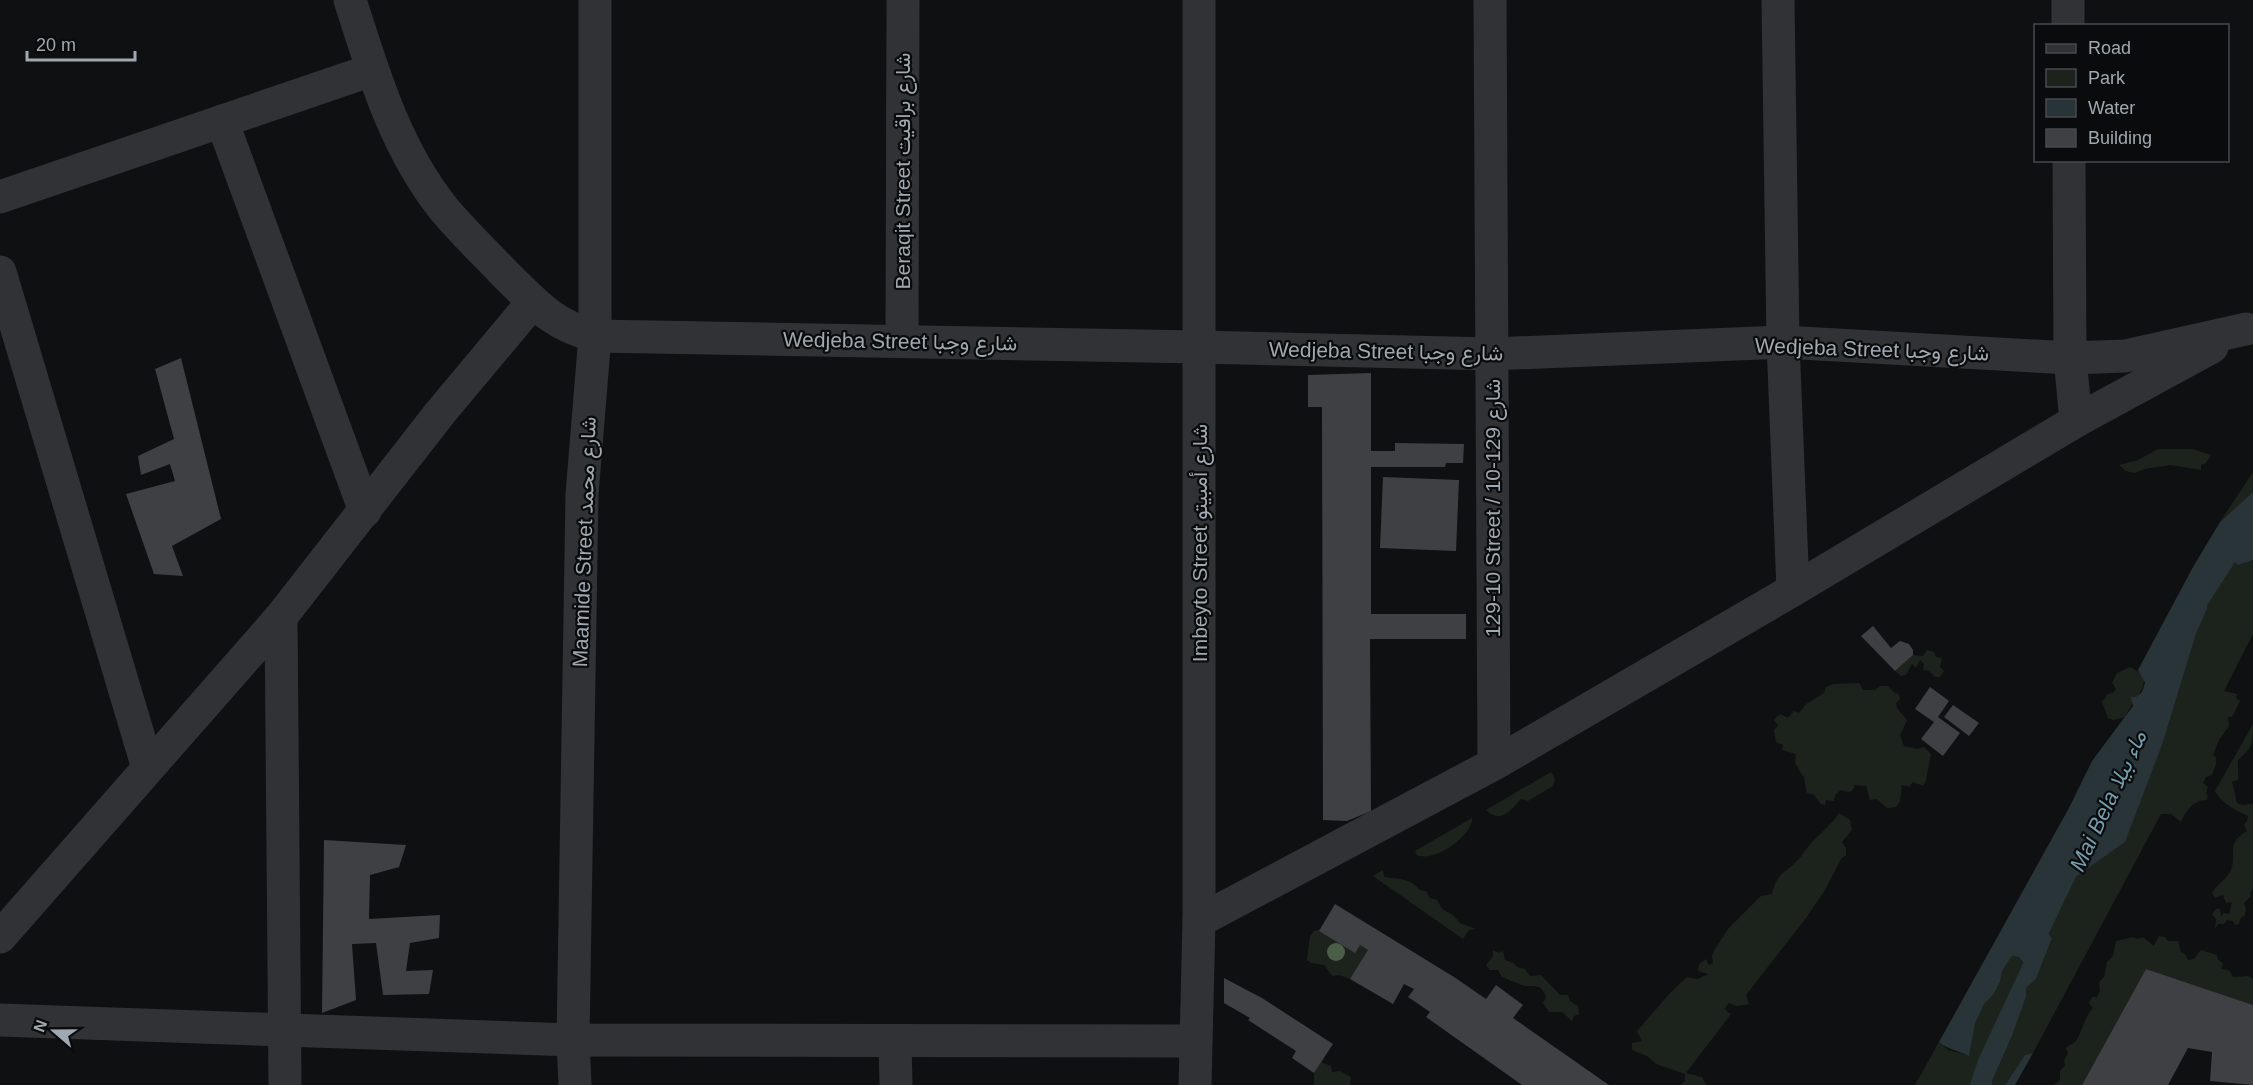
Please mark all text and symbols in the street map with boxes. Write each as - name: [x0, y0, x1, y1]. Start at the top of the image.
- scale bar: [27, 24, 135, 62]
- legend: [2034, 24, 2229, 162]
- text: 20 m: [36, 35, 76, 55]
- text: Road: [2088, 38, 2131, 58]
- street label: Beraqit Street شارع براقيت: [891, 53, 917, 289]
- text: Park: [2088, 68, 2126, 88]
- text: Water: [2088, 98, 2135, 118]
- text: Building: [2088, 128, 2152, 148]
- street label: Wedjeba Street شارع وجبا: [783, 327, 1017, 358]
- street label: Wedjeba Street شارع وجبا: [1754, 333, 1990, 368]
- street label: Wedjeba Street شارع وجبا: [1269, 337, 1503, 368]
- street label: 129-10 Street / شارع 129-10: [1481, 379, 1507, 637]
- street label: Maamide Street شارع محمد: [568, 416, 603, 668]
- street label: Imbeyto Street شارع أمبيتو: [1188, 424, 1214, 662]
- water label: Mai Bela ماء بيلا: [2065, 727, 2152, 875]
- north arrow: [24, 1001, 84, 1061]
- text: N: [30, 1018, 50, 1034]

